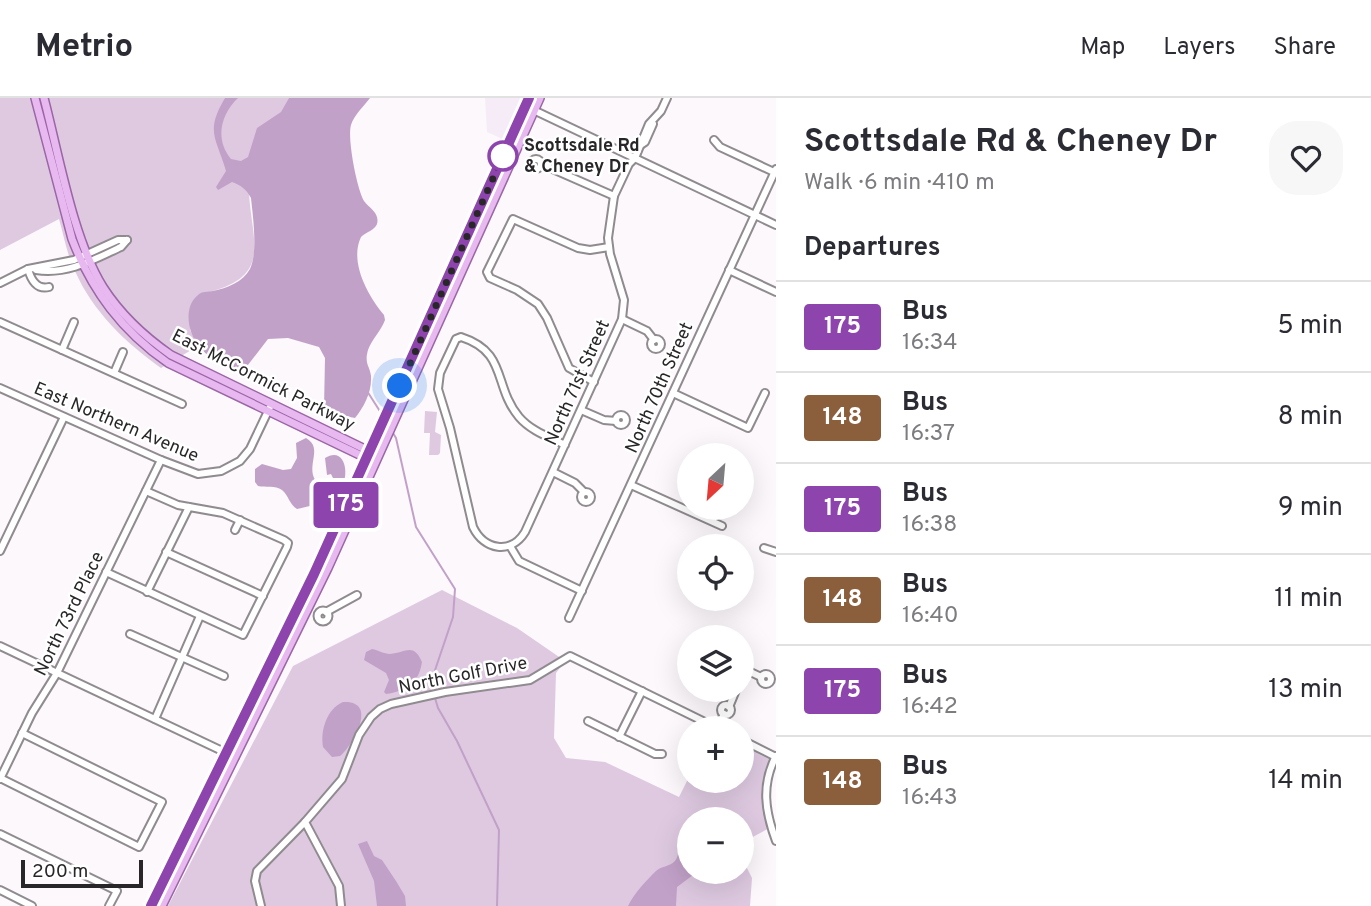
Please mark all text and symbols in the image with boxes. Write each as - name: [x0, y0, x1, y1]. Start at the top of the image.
- text: Metrio: [35, 27, 133, 69]
- text: Map: [1080, 33, 1125, 63]
- text: Layers: [1163, 33, 1235, 63]
- text: Share: [1273, 33, 1336, 63]
- button: heart: [1269, 121, 1343, 195]
- text: Scottsdale Rd & Cheney Dr: [804, 122, 1217, 164]
- place label: Scottsdale Rd & Cheney Dr: [524, 135, 640, 179]
- marker: Scottsdale Rd & Cheney Dr: [488, 141, 518, 171]
- text: Walk · 6 min · 410 m: [804, 169, 995, 198]
- text: Departures: [804, 232, 941, 265]
- text: Bus: [902, 296, 948, 329]
- text: 5 min: [1277, 310, 1343, 343]
- text: 175: [824, 312, 861, 342]
- street label: North 71st Street: [540, 317, 616, 449]
- street label: North 70th Street: [621, 319, 699, 457]
- street label: East McCormick Parkway: [168, 325, 358, 437]
- text: 16:34: [902, 329, 958, 358]
- your location: [382, 368, 417, 403]
- street label: East Northern Avenue: [30, 378, 202, 468]
- text: Bus: [902, 387, 948, 420]
- text: 8 min: [1278, 401, 1343, 434]
- text: 148: [822, 403, 863, 433]
- text: 16:37: [902, 420, 955, 449]
- north arrow: [677, 443, 754, 520]
- map controls: [677, 443, 754, 884]
- text: Bus: [902, 478, 948, 511]
- line badge: 175: [306, 482, 386, 528]
- text: 175: [327, 490, 365, 520]
- text: 9 min: [1278, 492, 1343, 525]
- text: 175: [824, 494, 861, 524]
- text: 16:38: [902, 511, 957, 540]
- button: locate: [677, 534, 754, 611]
- street label: North 73rd Place: [30, 548, 110, 680]
- text: Bus: [902, 569, 948, 602]
- text: 11 min: [1274, 583, 1343, 616]
- text: 148: [822, 585, 863, 615]
- text: 16:40: [902, 602, 959, 631]
- button: layers: [677, 625, 754, 702]
- street label: North Golf Drive: [397, 652, 529, 700]
- text: Bus: [902, 660, 948, 693]
- text: 13 min: [1268, 674, 1343, 707]
- text: 175: [824, 676, 861, 706]
- text: 16:42: [902, 693, 958, 722]
- button: +: [677, 716, 754, 793]
- text: Bus: [902, 751, 948, 784]
- text: 14 min: [1268, 765, 1343, 798]
- text: 148: [822, 767, 863, 797]
- text: 16:43: [902, 784, 958, 813]
- button: −: [677, 807, 754, 884]
- scale bar: [21, 857, 144, 889]
- text: 200 m: [32, 860, 88, 884]

